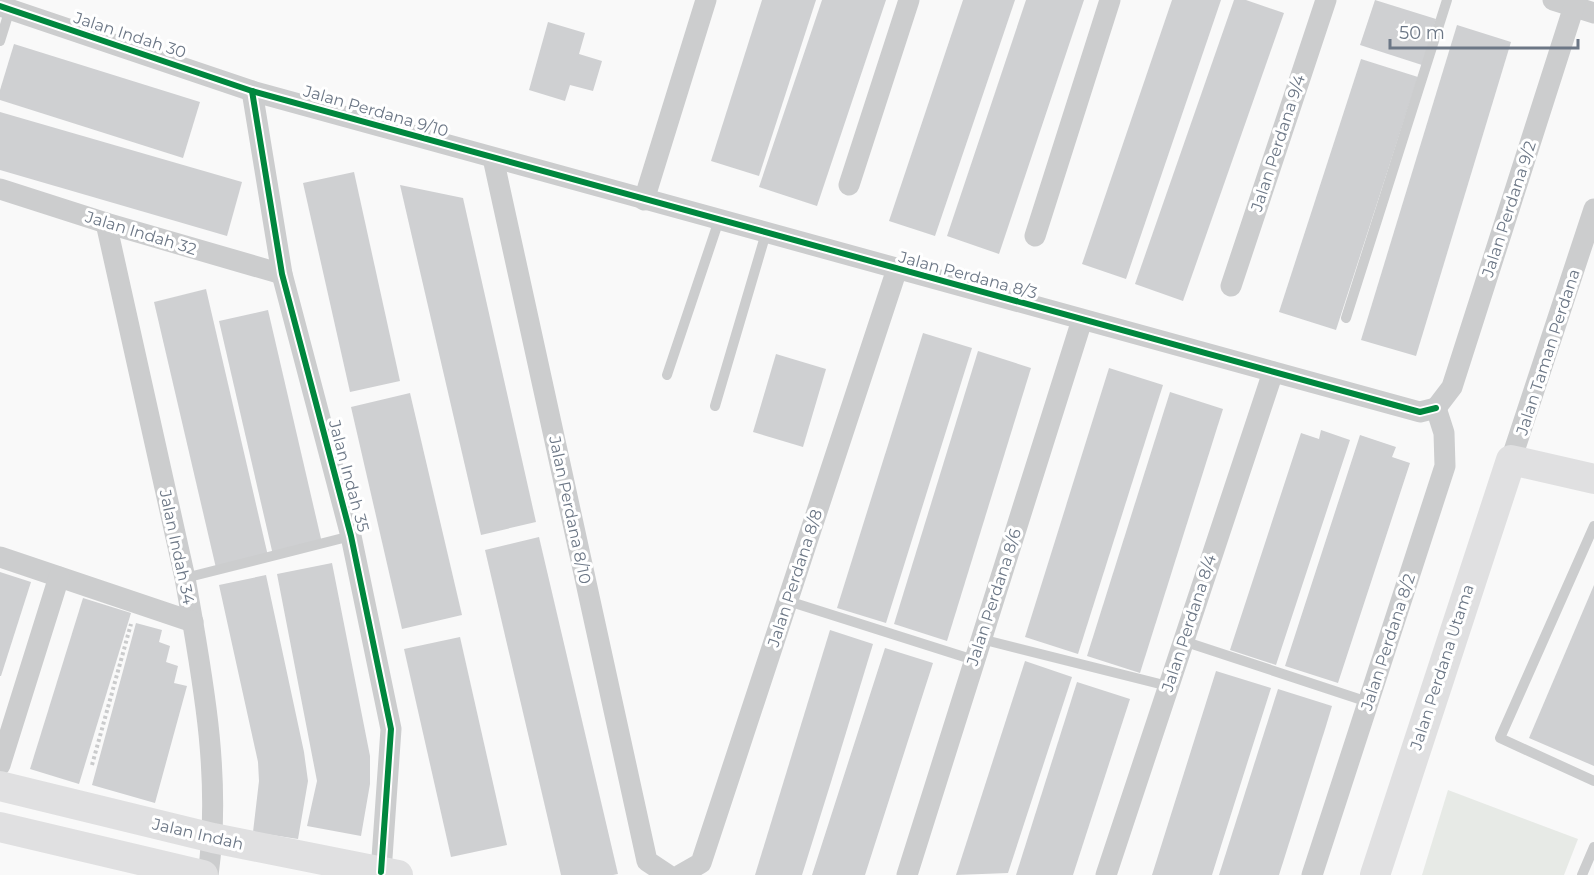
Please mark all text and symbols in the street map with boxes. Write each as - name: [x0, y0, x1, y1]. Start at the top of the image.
- street label: Jalan Indah 30: [71, 8, 188, 62]
- scale bar: [1390, 12, 1578, 50]
- text: 50 m: [1399, 22, 1445, 44]
- street label: Jalan Perdana 9/4: [1247, 72, 1309, 215]
- street label: Jalan Perdana 9/10: [300, 81, 451, 141]
- street label: Jalan Perdana 9/2: [1478, 139, 1540, 280]
- street label: Jalan Indah 32: [82, 207, 199, 259]
- street label: Jalan Perdana 8/3: [896, 247, 1039, 303]
- street label: Jalan Taman Perdana: [1512, 267, 1584, 438]
- street label: Jalan Indah 35: [325, 417, 373, 534]
- street label: Jalan Perdana 8/10: [545, 433, 595, 586]
- street label: Jalan Indah 34: [155, 487, 199, 606]
- street label: Jalan Perdana 8/8: [763, 507, 826, 650]
- street label: Jalan Perdana 8/6: [963, 526, 1025, 669]
- street label: Jalan Perdana 8/4: [1158, 552, 1220, 695]
- street label: Jalan Perdana 8/2: [1357, 571, 1419, 714]
- street label: Jalan Perdana Utama: [1406, 582, 1478, 753]
- street label: Jalan Indah: [150, 814, 245, 854]

